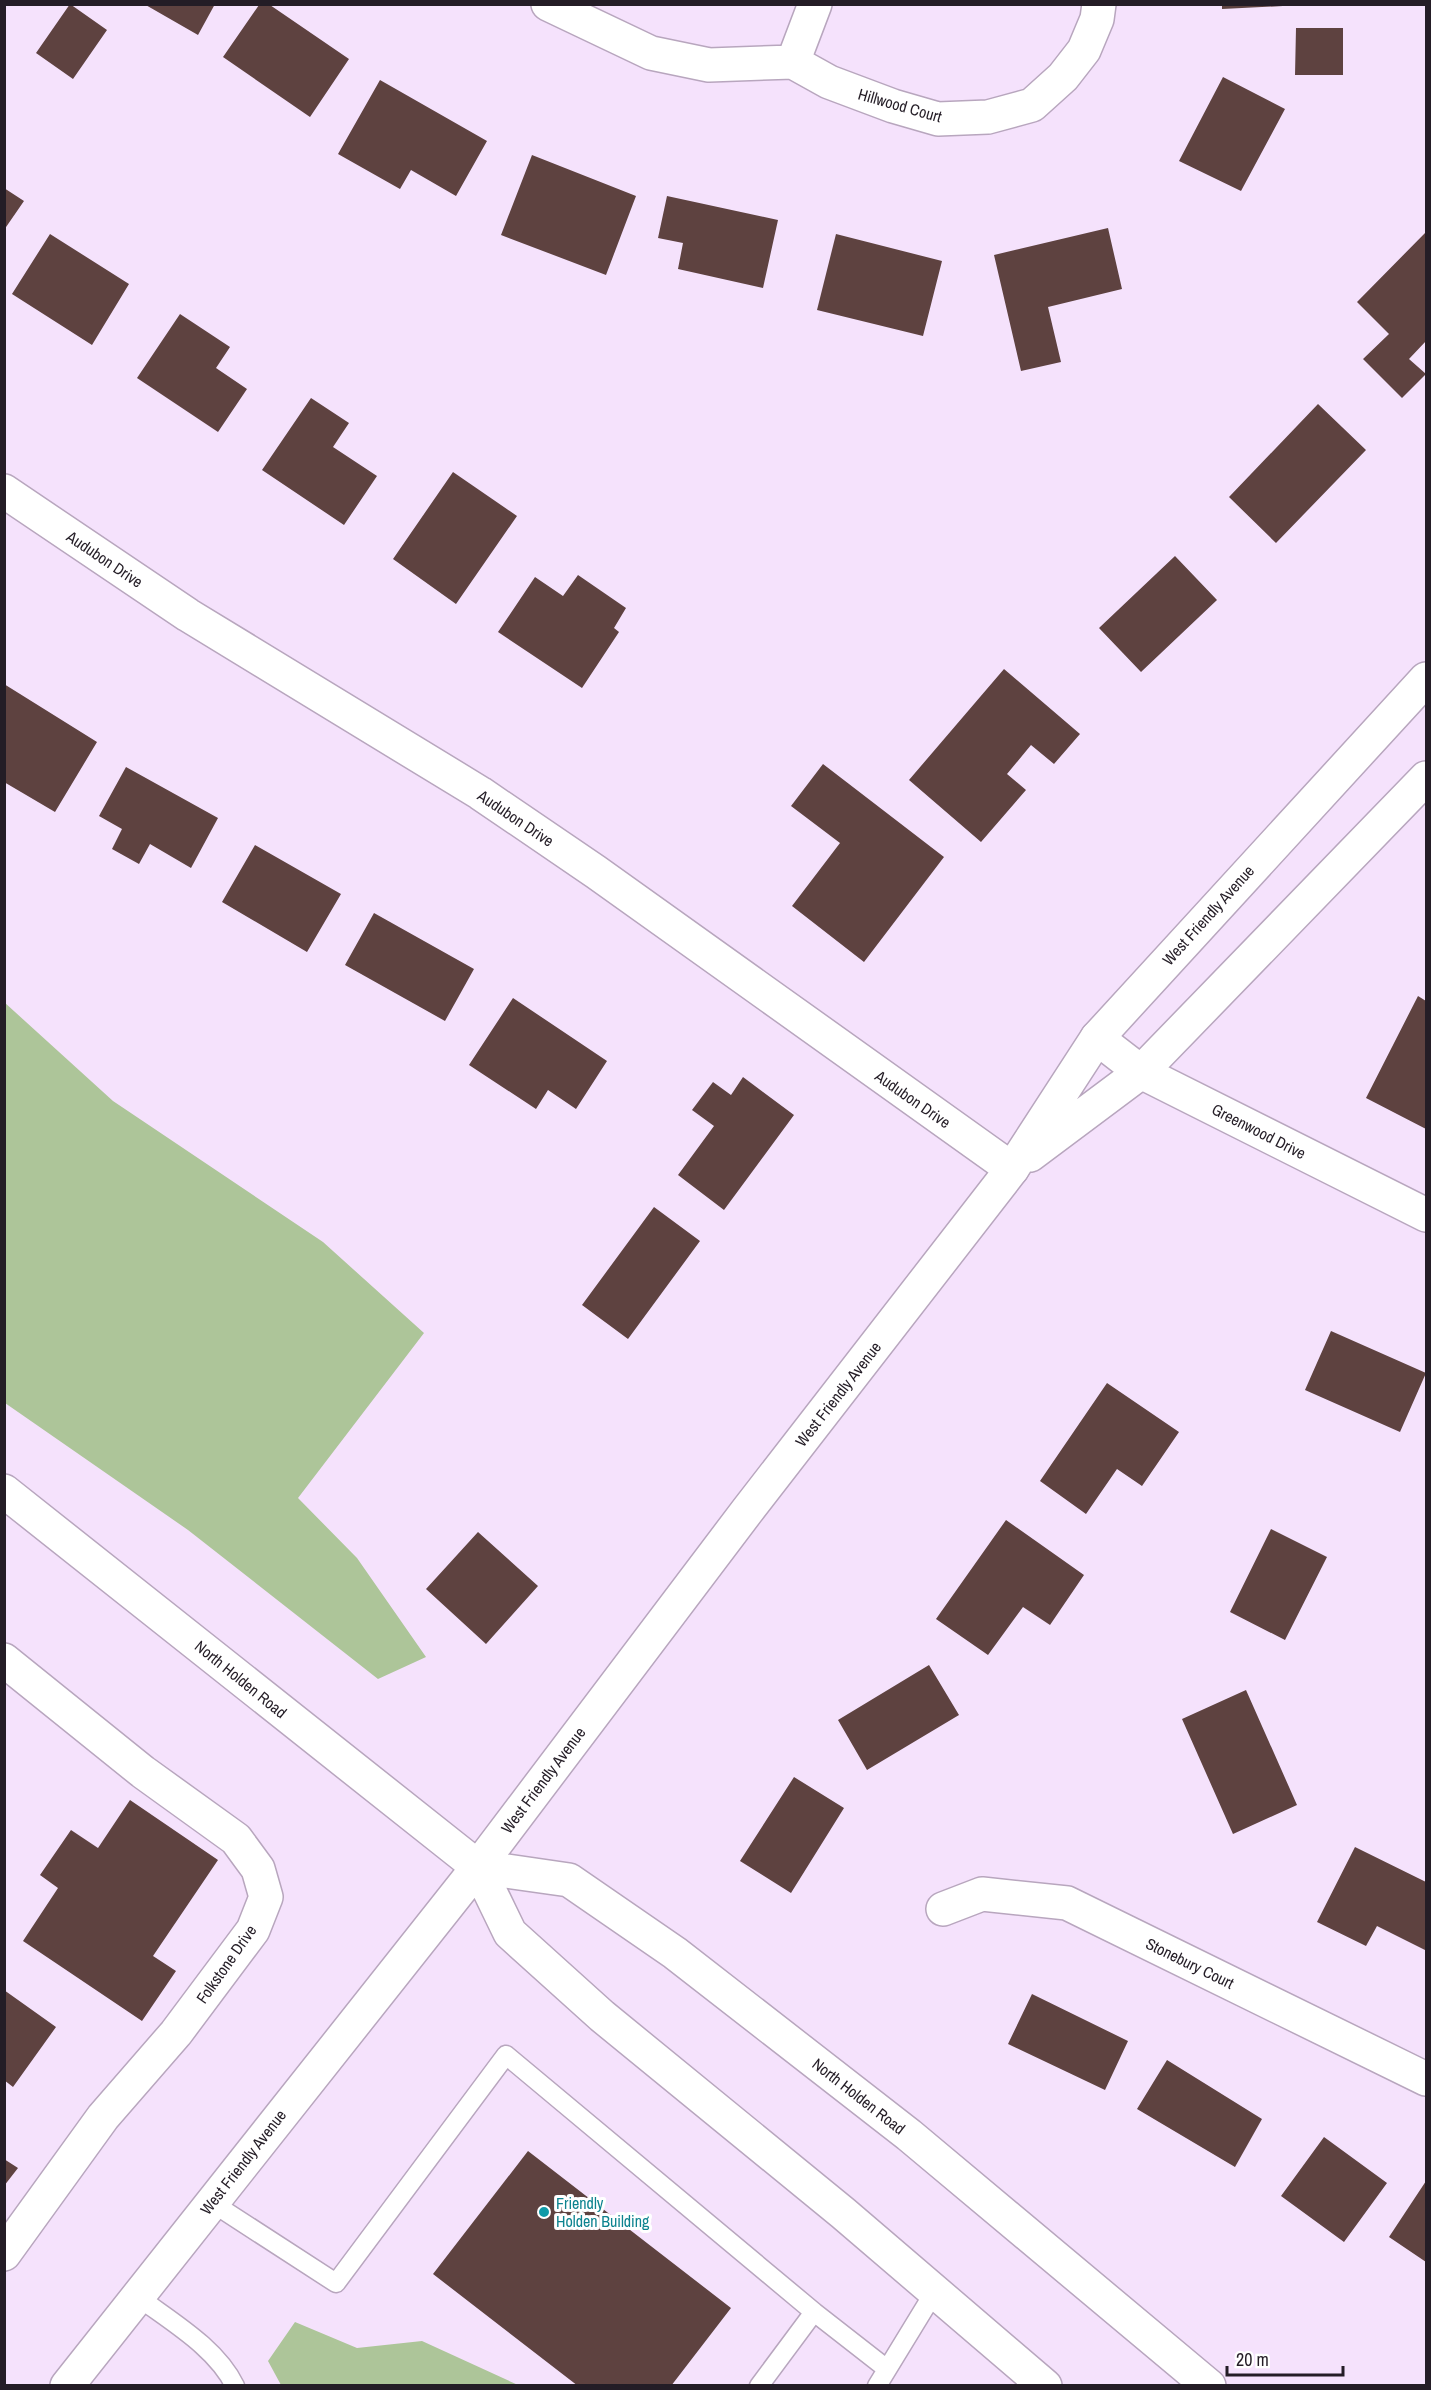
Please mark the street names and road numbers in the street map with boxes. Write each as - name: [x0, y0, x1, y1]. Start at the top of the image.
- street label: Hillwood Court: [856, 83, 945, 128]
- street label: Audubon Drive: [62, 525, 147, 593]
- street label: Audubon Drive: [473, 784, 558, 852]
- street label: West Friendly Avenue: [1157, 860, 1259, 970]
- street label: Audubon Drive: [870, 1064, 955, 1133]
- street label: Greenwood Drive: [1208, 1098, 1310, 1164]
- street label: West Friendly Avenue: [790, 1337, 886, 1451]
- street label: North Holden Road: [190, 1635, 292, 1723]
- street label: West Friendly Avenue: [496, 1722, 590, 1838]
- street label: Folkstone Drive: [191, 1920, 261, 2008]
- street label: Stonebury Court: [1142, 1932, 1238, 1994]
- street label: North Holden Road: [808, 2053, 910, 2139]
- street label: West Friendly Avenue: [195, 2105, 291, 2219]

